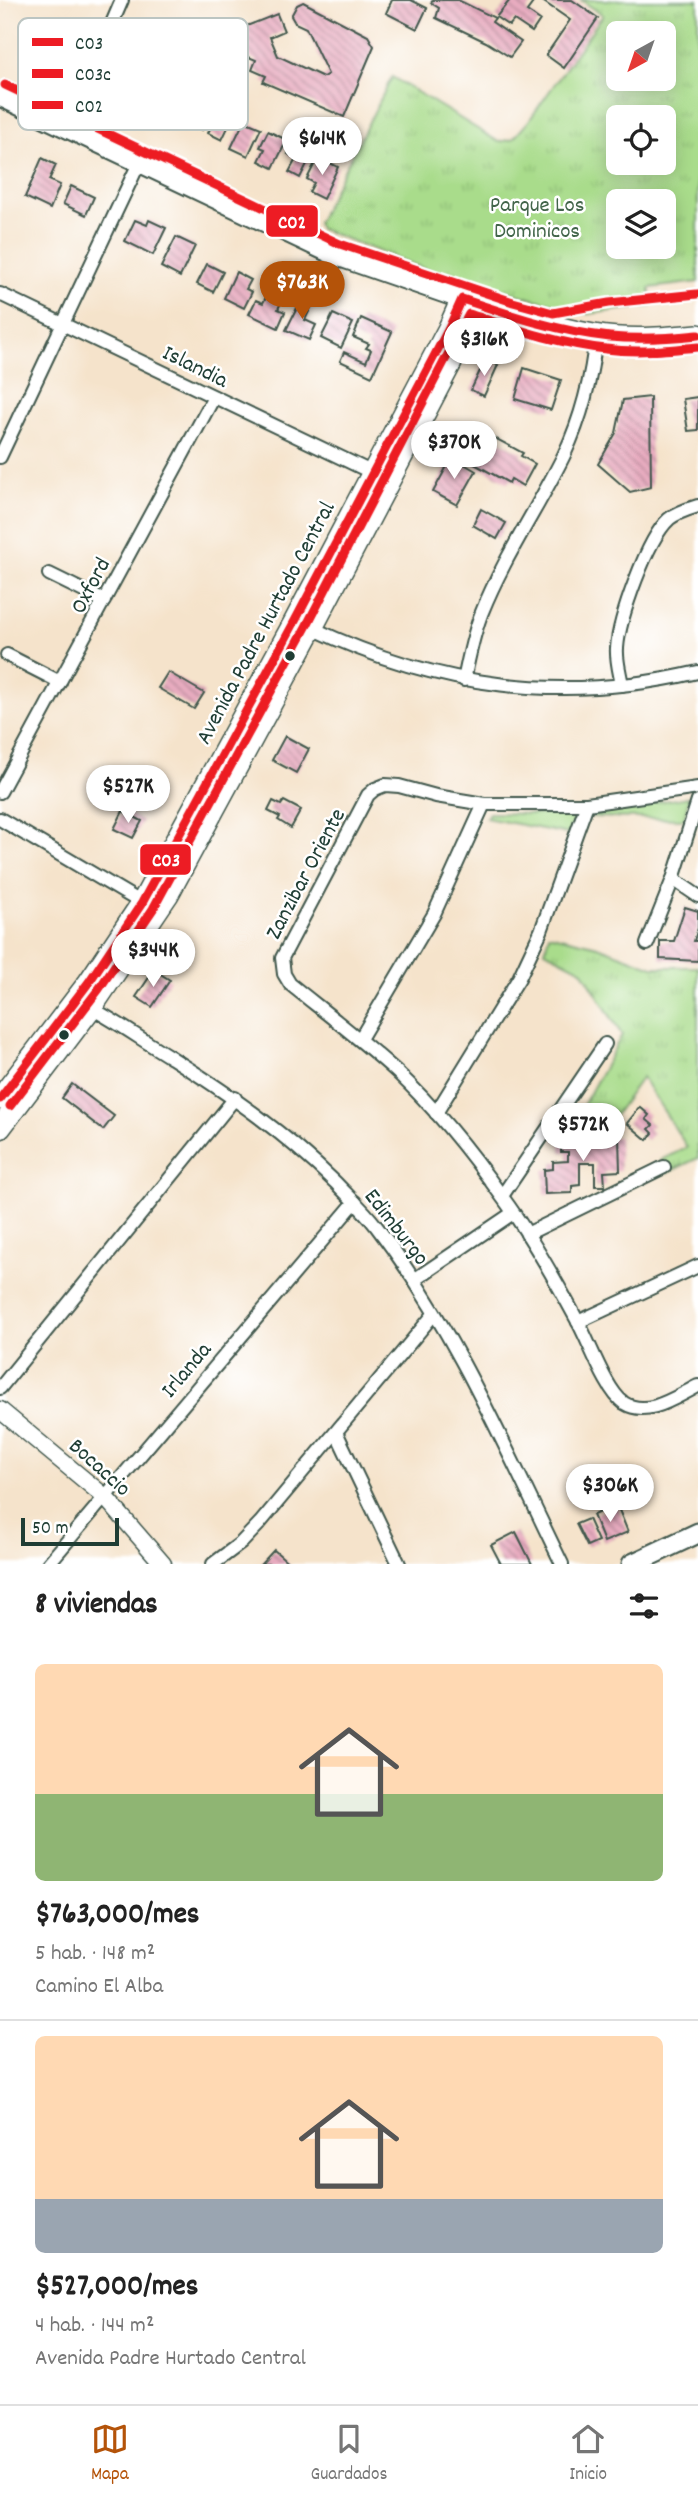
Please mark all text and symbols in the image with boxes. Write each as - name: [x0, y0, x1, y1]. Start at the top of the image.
- legend: [18, 18, 248, 130]
- north arrow: [606, 21, 676, 91]
- map controls: [606, 21, 676, 259]
- text: C03: [75, 32, 103, 59]
- text: C03c: [75, 63, 111, 90]
- text: C02: [75, 95, 103, 122]
- button: locate: [606, 105, 676, 175]
- pin: $614K: [273, 118, 371, 177]
- text: $614K: [298, 123, 346, 156]
- button: layers: [606, 189, 676, 259]
- park label: Parque Los Dominicos: [490, 190, 584, 249]
- line badge: C02: [265, 204, 319, 238]
- text: C02: [278, 211, 306, 238]
- pin: $763K: [253, 262, 351, 321]
- text: $763K: [276, 267, 328, 300]
- pin: $316K: [435, 318, 533, 378]
- text: $316K: [460, 324, 508, 357]
- street label: Islandia: [156, 338, 234, 399]
- pin: $370K: [405, 421, 503, 481]
- text: $370K: [427, 427, 481, 460]
- street label: Avenida Padre Hurtado Central: [189, 496, 346, 751]
- street label: Oxford: [64, 553, 121, 621]
- unlabelled marker: [283, 649, 297, 663]
- pin: $527K: [79, 766, 177, 825]
- text: $527K: [102, 771, 154, 804]
- street label: Zanzibar Oriente: [259, 803, 356, 946]
- line badge: C03: [139, 843, 192, 876]
- text: C03: [152, 849, 180, 876]
- pin: $344K: [104, 930, 202, 989]
- text: $344K: [127, 935, 179, 968]
- unlabelled marker: [57, 1028, 71, 1042]
- pin: $572K: [534, 1104, 632, 1163]
- text: $572K: [557, 1109, 609, 1142]
- street label: Edimburgo: [355, 1183, 436, 1274]
- street label: Irlanda: [154, 1335, 222, 1406]
- street label: Bocaccio: [60, 1432, 137, 1506]
- pin: $306K: [561, 1464, 659, 1524]
- text: $306K: [582, 1470, 638, 1503]
- scale bar: [21, 1515, 119, 1547]
- text: 50 m: [32, 1516, 69, 1543]
- text: 8 viviendas: [35, 1585, 158, 1628]
- icon: filters: [625, 1587, 663, 1625]
- icon: home: [286, 1709, 412, 1835]
- text: $763,000/mes: [35, 1895, 199, 1938]
- text: 5 hab. · 148 m²: [35, 1938, 155, 1971]
- text: Camino El Alba: [35, 1971, 163, 2004]
- icon: home: [286, 2081, 412, 2207]
- text: $527,000/mes: [35, 2267, 198, 2310]
- text: 4 hab. · 144 m²: [35, 2310, 154, 2343]
- text: Avenida Padre Hurtado Central: [35, 2343, 306, 2376]
- tab: Mapa: [91, 2420, 129, 2489]
- tab: Guardados: [311, 2420, 387, 2489]
- tab: Inicio: [569, 2420, 607, 2489]

